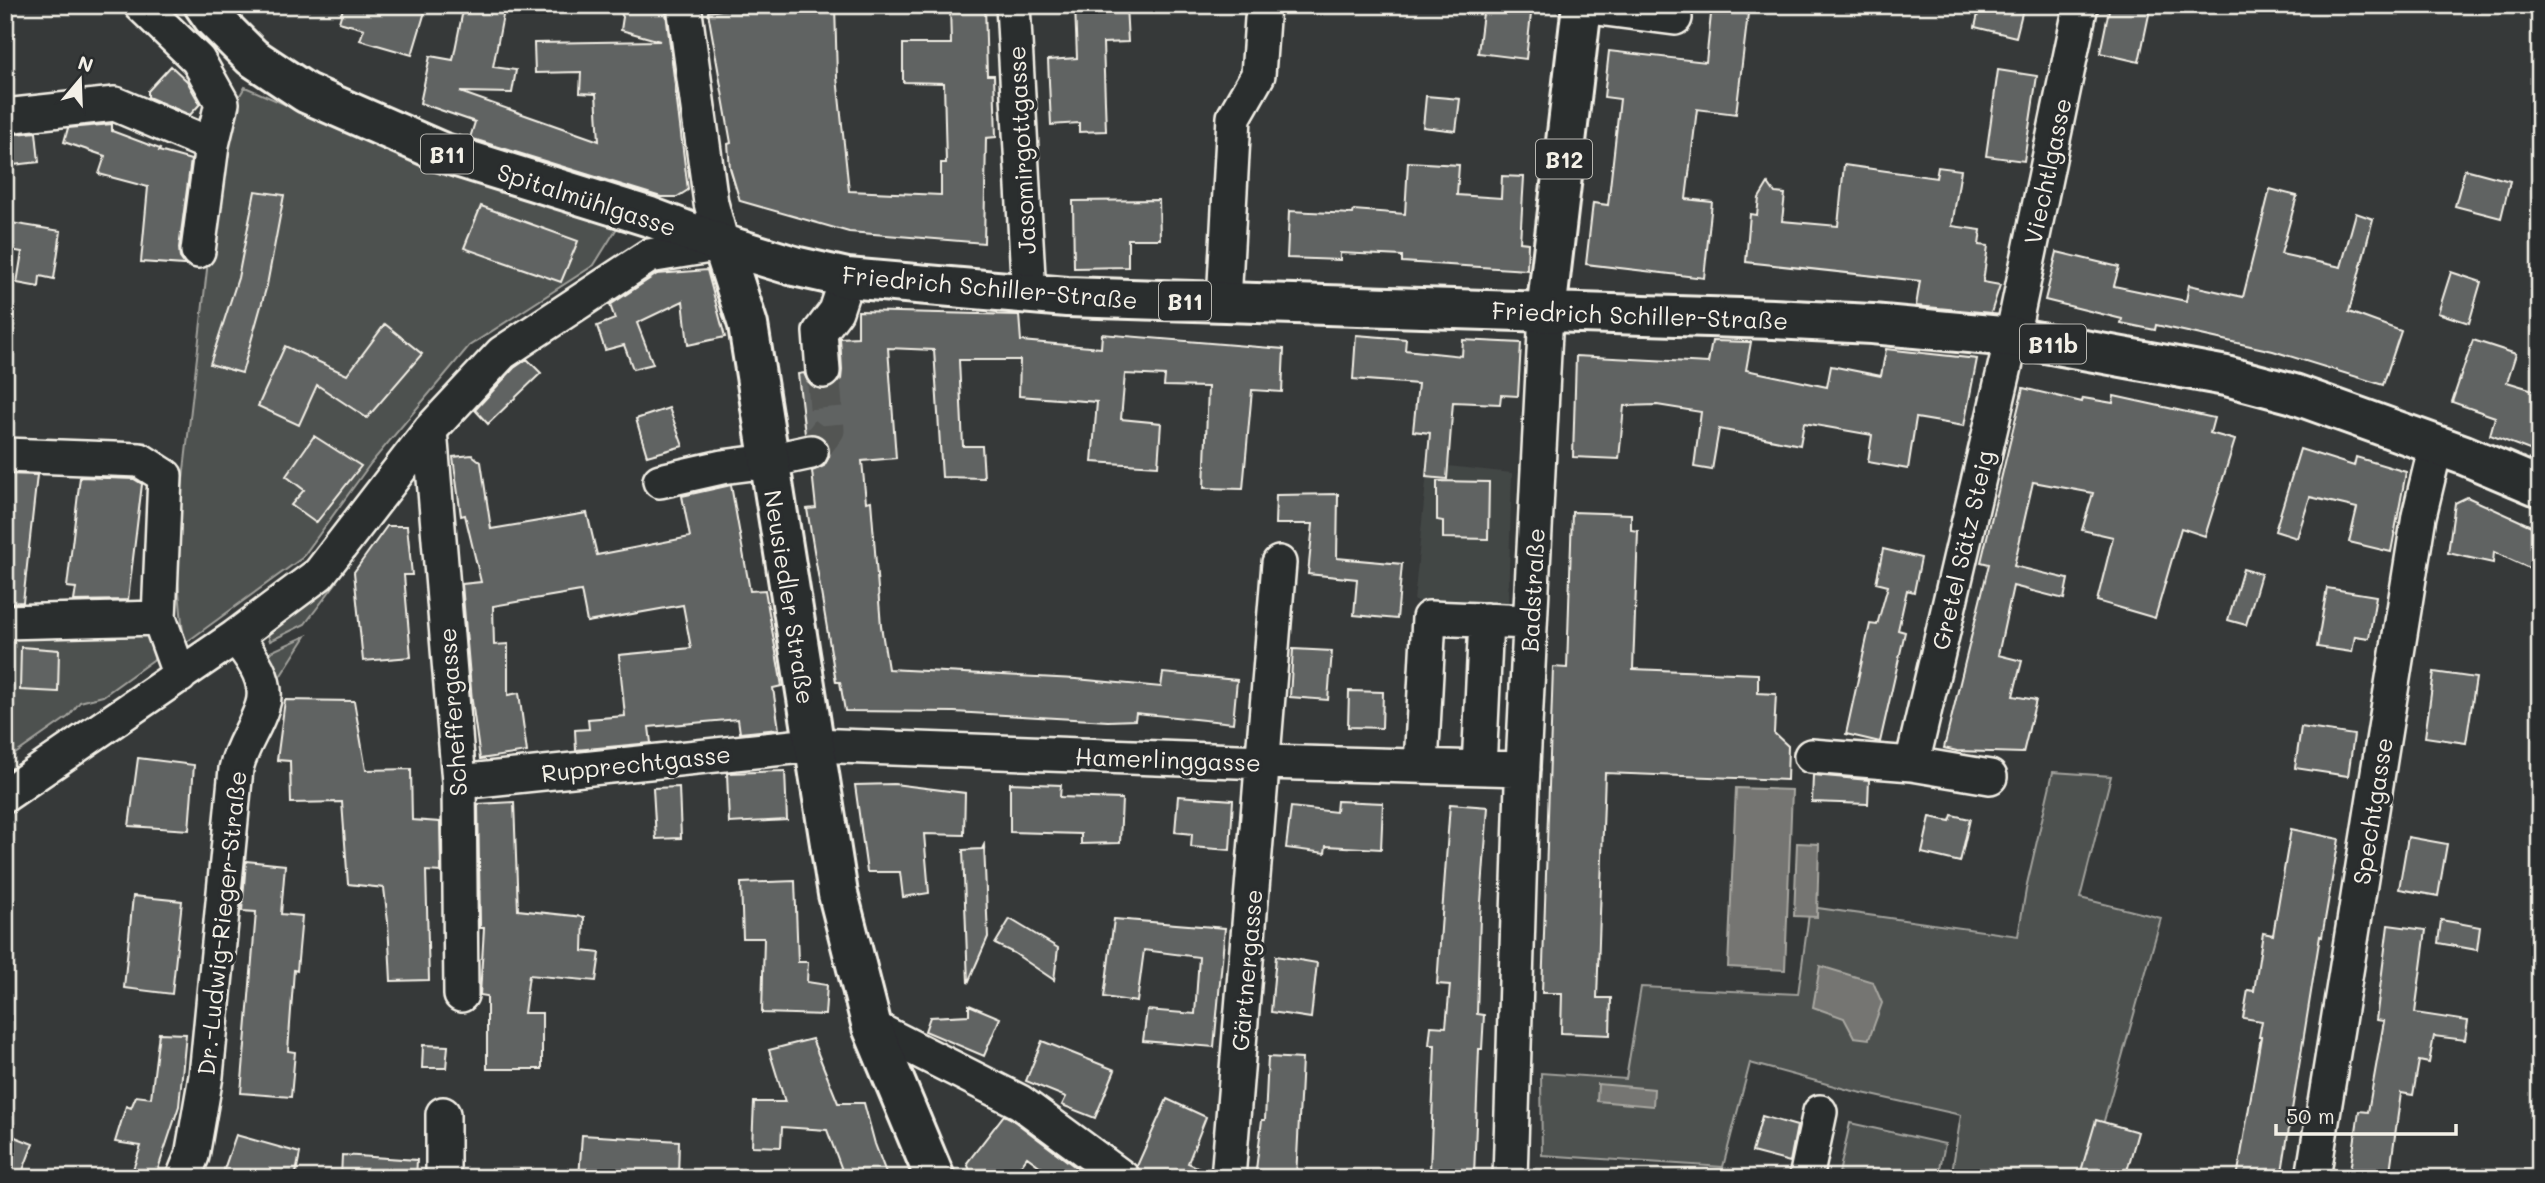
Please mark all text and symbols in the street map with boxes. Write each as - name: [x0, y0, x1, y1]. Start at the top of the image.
- street label: Jasomirgottgasse: [1000, 45, 1042, 255]
- north arrow: [46, 46, 116, 116]
- text: N: [75, 49, 97, 78]
- street label: Viechtlgasse: [2016, 95, 2078, 247]
- road number: B11: [421, 134, 473, 174]
- road number: B12: [1536, 140, 1592, 178]
- street label: Spitalmühlgasse: [494, 156, 680, 242]
- street label: Friedrich Schiller-Straße: [841, 259, 1139, 315]
- road number: B11: [1159, 282, 1211, 320]
- street label: Friedrich Schiller-Straße: [1491, 294, 1789, 336]
- road number: B11b: [2020, 324, 2086, 364]
- street label: Gretel Sätz Steig: [1924, 447, 2000, 653]
- street label: Neusiedler Straße: [758, 488, 822, 706]
- street label: Badstraße: [1513, 527, 1551, 653]
- street label: Scheffergasse: [431, 627, 473, 797]
- street label: Spechtgasse: [2345, 735, 2399, 887]
- street label: Rupprechtgasse: [540, 738, 732, 788]
- street label: Hamerlinggasse: [1075, 740, 1261, 778]
- street label: Dr.-Ludwig-Rieger-Straße: [190, 769, 252, 1077]
- street label: Gärtnergasse: [1223, 888, 1269, 1052]
- scale bar: [2276, 1092, 2456, 1136]
- text: 50 m: [2286, 1102, 2335, 1129]

